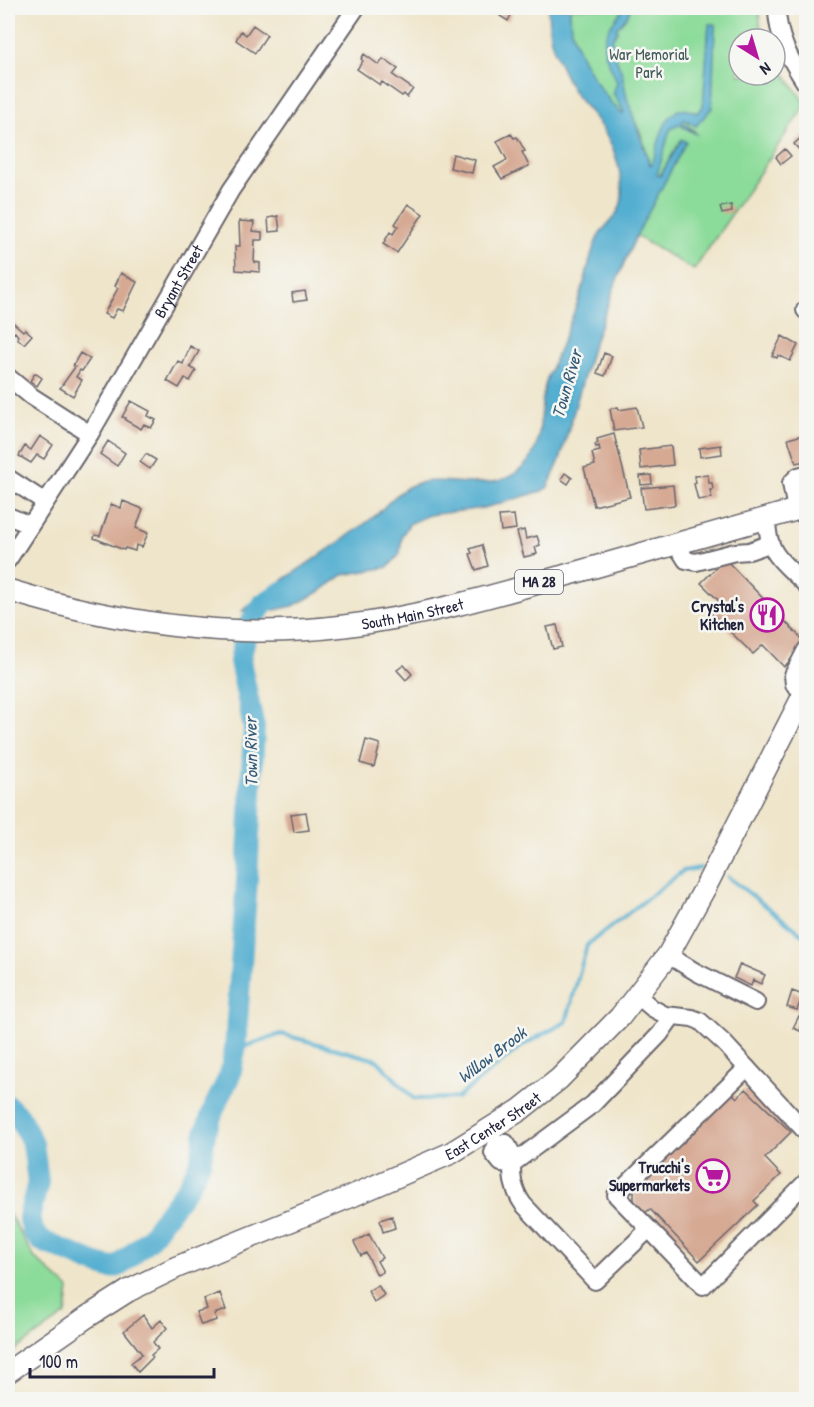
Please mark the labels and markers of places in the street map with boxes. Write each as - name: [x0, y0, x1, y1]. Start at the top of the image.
- place label: Crystal's Kitchen: [691, 595, 745, 635]
- restaurant icon: Crystal's Kitchen: [749, 597, 785, 633]
- place label: Trucchi's Supermarkets: [609, 1156, 691, 1197]
- supermarket icon: Trucchi's Supermarkets: [695, 1158, 731, 1194]

